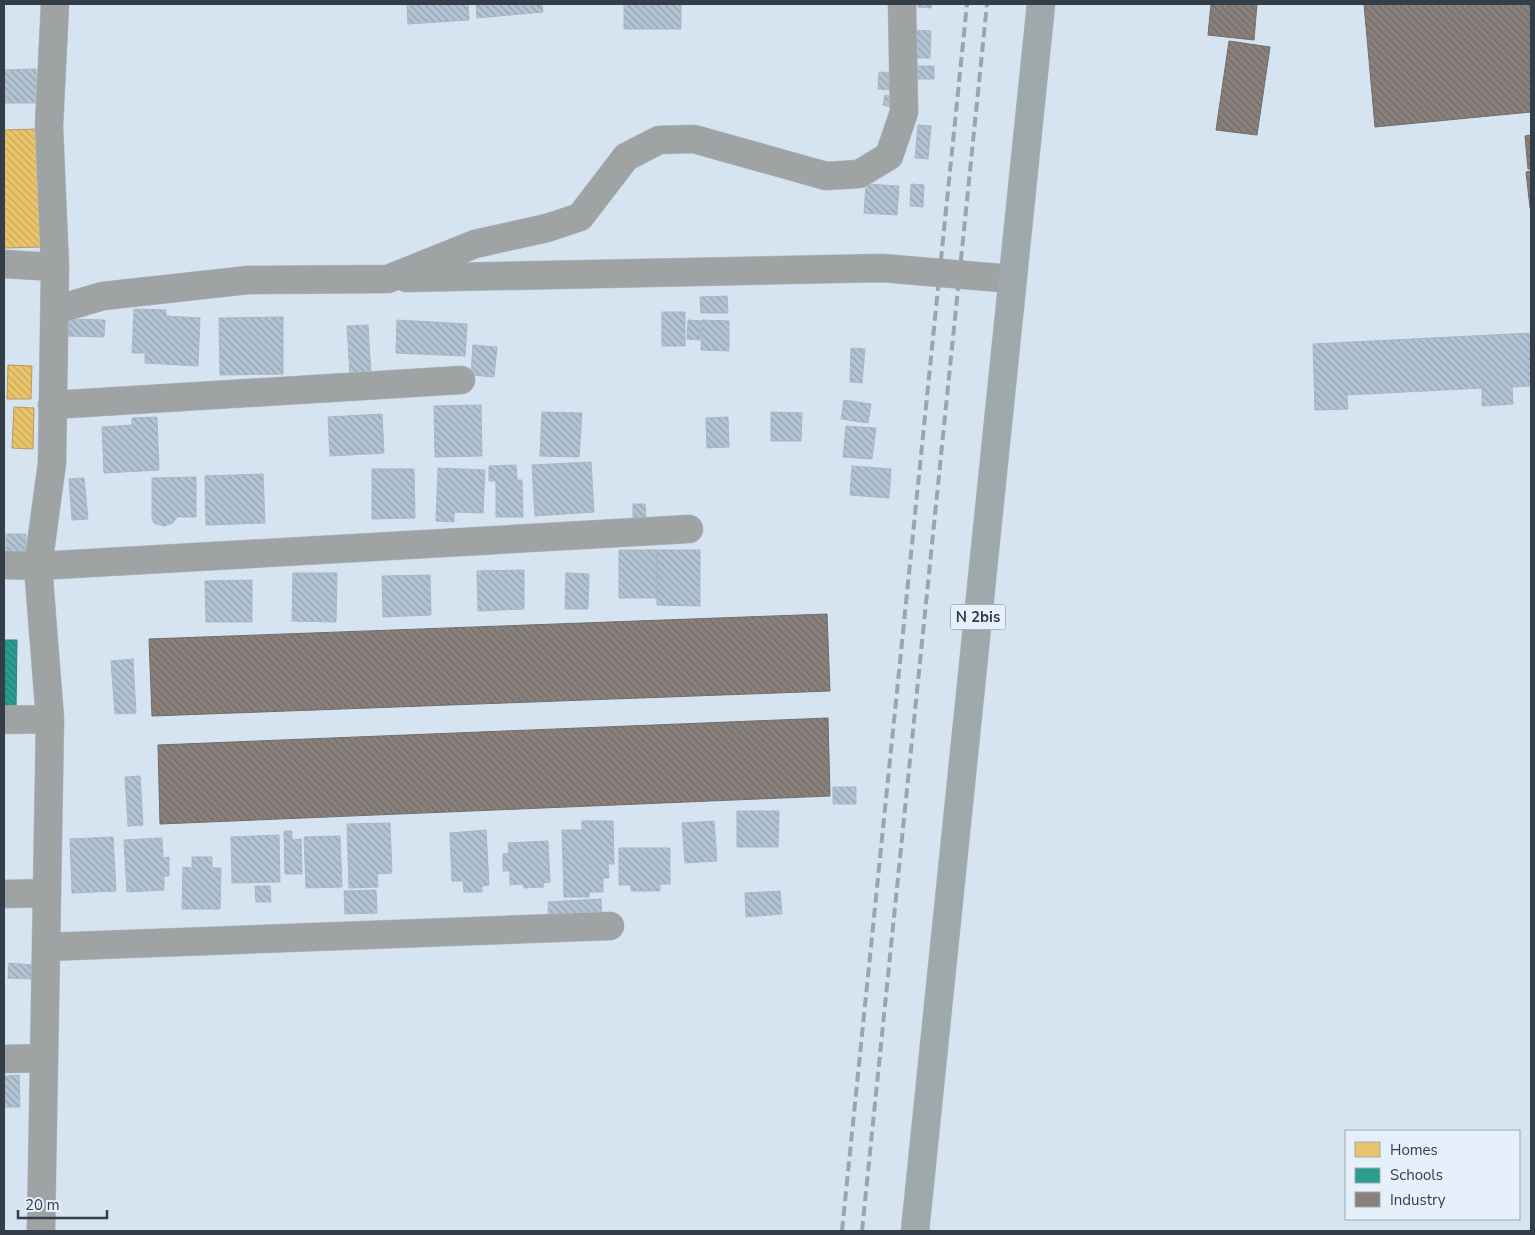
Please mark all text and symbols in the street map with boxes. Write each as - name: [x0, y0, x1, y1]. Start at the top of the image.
- road number: N 2bis: [950, 604, 1006, 630]
- legend: [1345, 1130, 1520, 1220]
- text: Homes: [1390, 1140, 1438, 1160]
- text: Schools: [1390, 1165, 1443, 1185]
- scale bar: [18, 1188, 106, 1220]
- text: Industry: [1390, 1190, 1446, 1210]
- text: 20 m: [25, 1195, 60, 1215]

